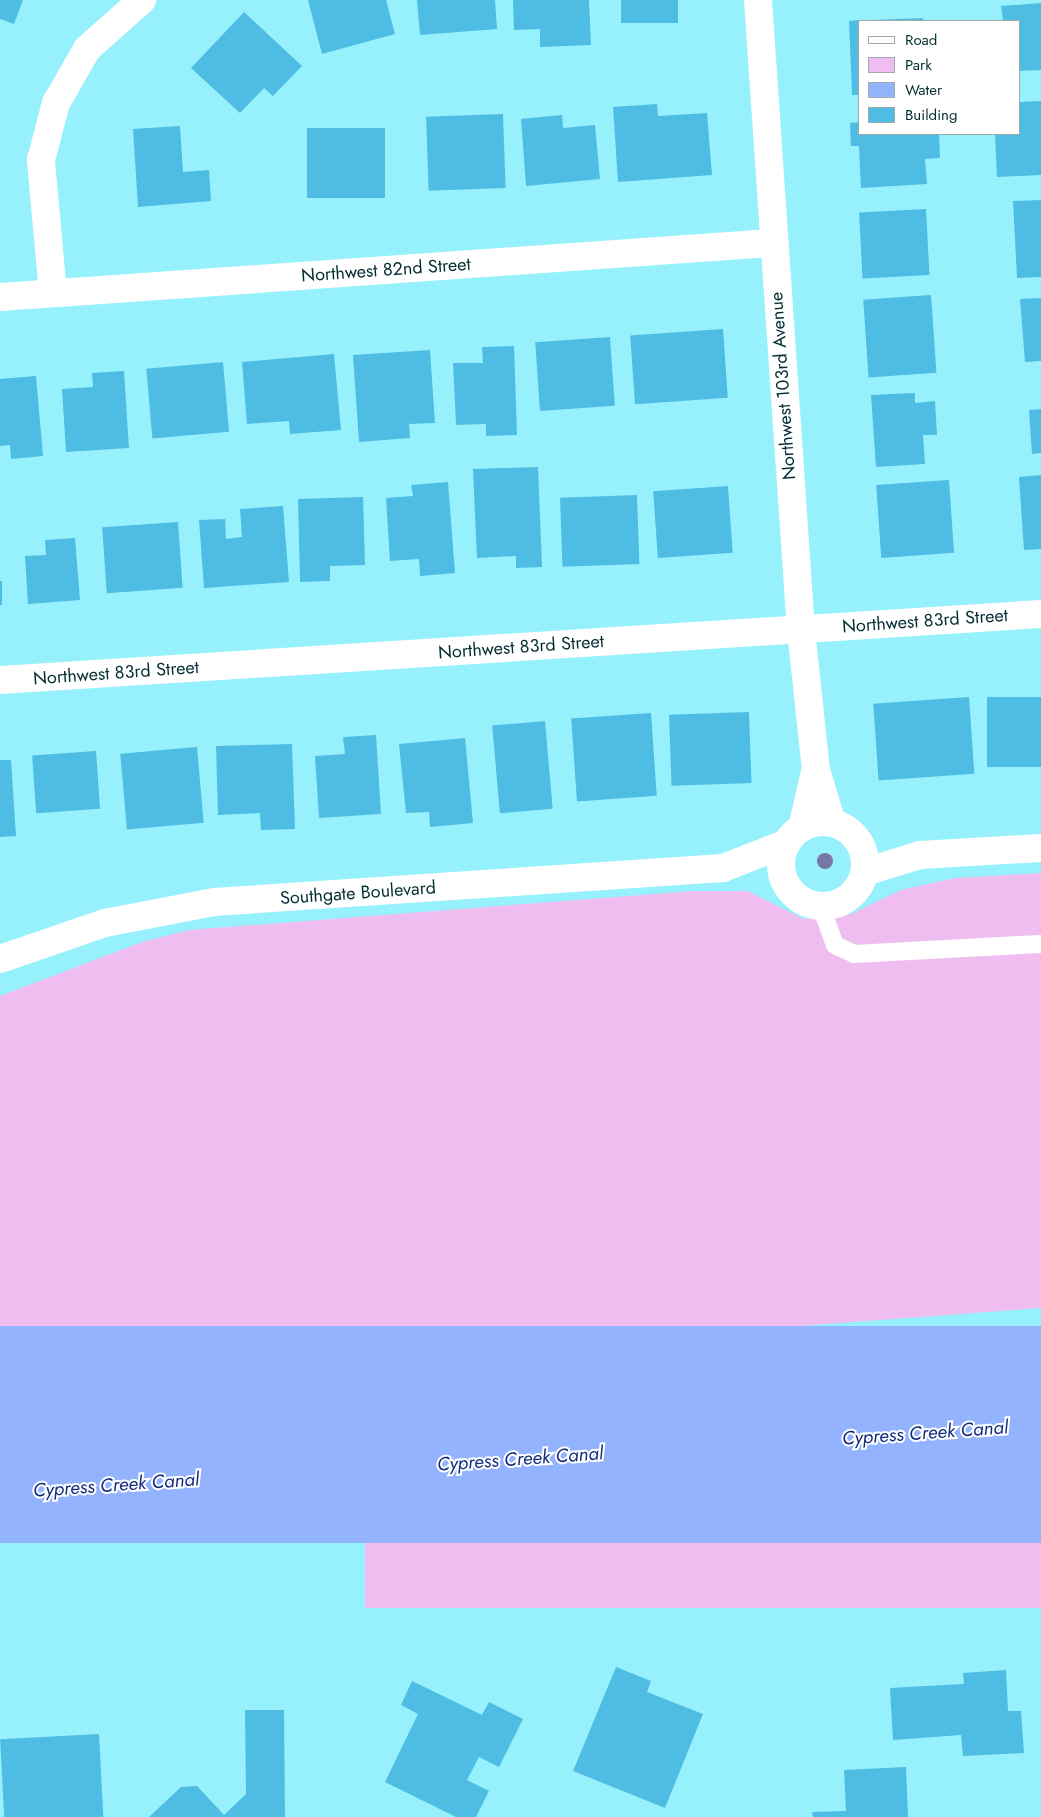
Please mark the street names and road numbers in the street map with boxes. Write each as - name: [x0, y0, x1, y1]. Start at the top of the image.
- street label: Northwest 82nd Street: [300, 253, 472, 287]
- street label: Northwest 103rd Avenue: [766, 291, 800, 481]
- street label: Northwest 83rd Street: [841, 604, 1009, 638]
- street label: Northwest 83rd Street: [437, 630, 605, 664]
- street label: Northwest 83rd Street: [32, 656, 200, 690]
- street label: Southgate Boulevard: [279, 877, 437, 909]

